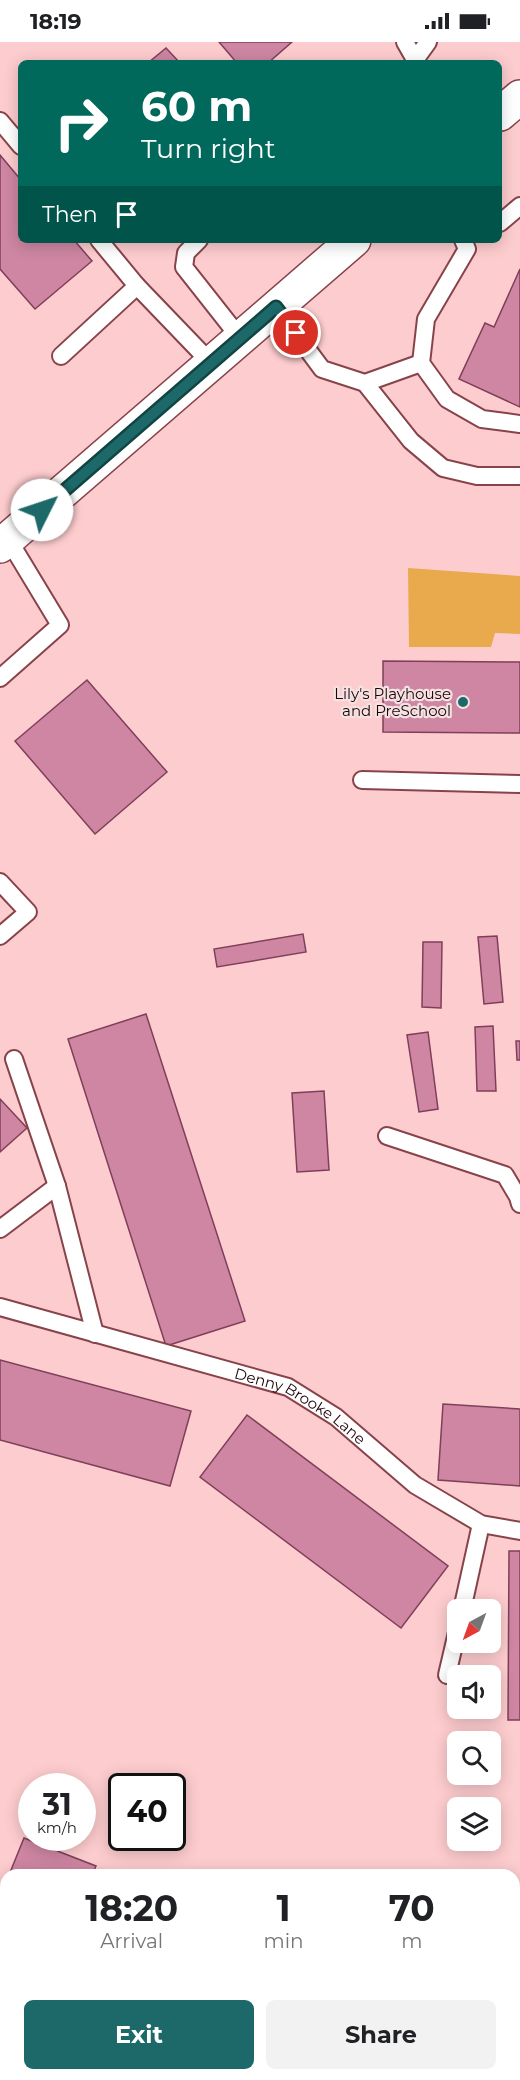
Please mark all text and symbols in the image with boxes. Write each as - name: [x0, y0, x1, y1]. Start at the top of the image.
- text: 18:19: [30, 8, 82, 35]
- text: 60 m: [141, 80, 252, 132]
- icon: right: [42, 84, 120, 162]
- text: Turn right: [141, 132, 276, 165]
- icon: arrive: [110, 198, 143, 231]
- text: Then: [42, 201, 98, 228]
- pin: [270, 307, 321, 358]
- icon: arrive: [279, 316, 312, 349]
- position arrow: [10, 478, 74, 542]
- place label: Lily's Playhouse and PreSchool: [334, 684, 451, 720]
- marker: Lily's Playhouse and PreSchool: [456, 695, 470, 709]
- street label: Denny Brooke Lane: [233, 1363, 370, 1448]
- north arrow: [447, 1599, 501, 1653]
- map controls: [447, 1599, 501, 1851]
- button: sound: [447, 1665, 501, 1719]
- button: search: [447, 1731, 501, 1785]
- speed limit sign: 40: [108, 1773, 186, 1851]
- text: 31: [42, 1786, 72, 1823]
- button: layers: [447, 1797, 501, 1851]
- text: km/h: [37, 1818, 77, 1837]
- text: 18:20: [85, 1886, 178, 1930]
- text: 1: [276, 1886, 291, 1930]
- text: 70: [389, 1886, 435, 1930]
- text: Arrival: [100, 1929, 163, 1953]
- text: min: [263, 1929, 304, 1953]
- text: m: [401, 1929, 422, 1953]
- button: Exit: [24, 2000, 254, 2069]
- button: Share: [266, 2000, 496, 2069]

